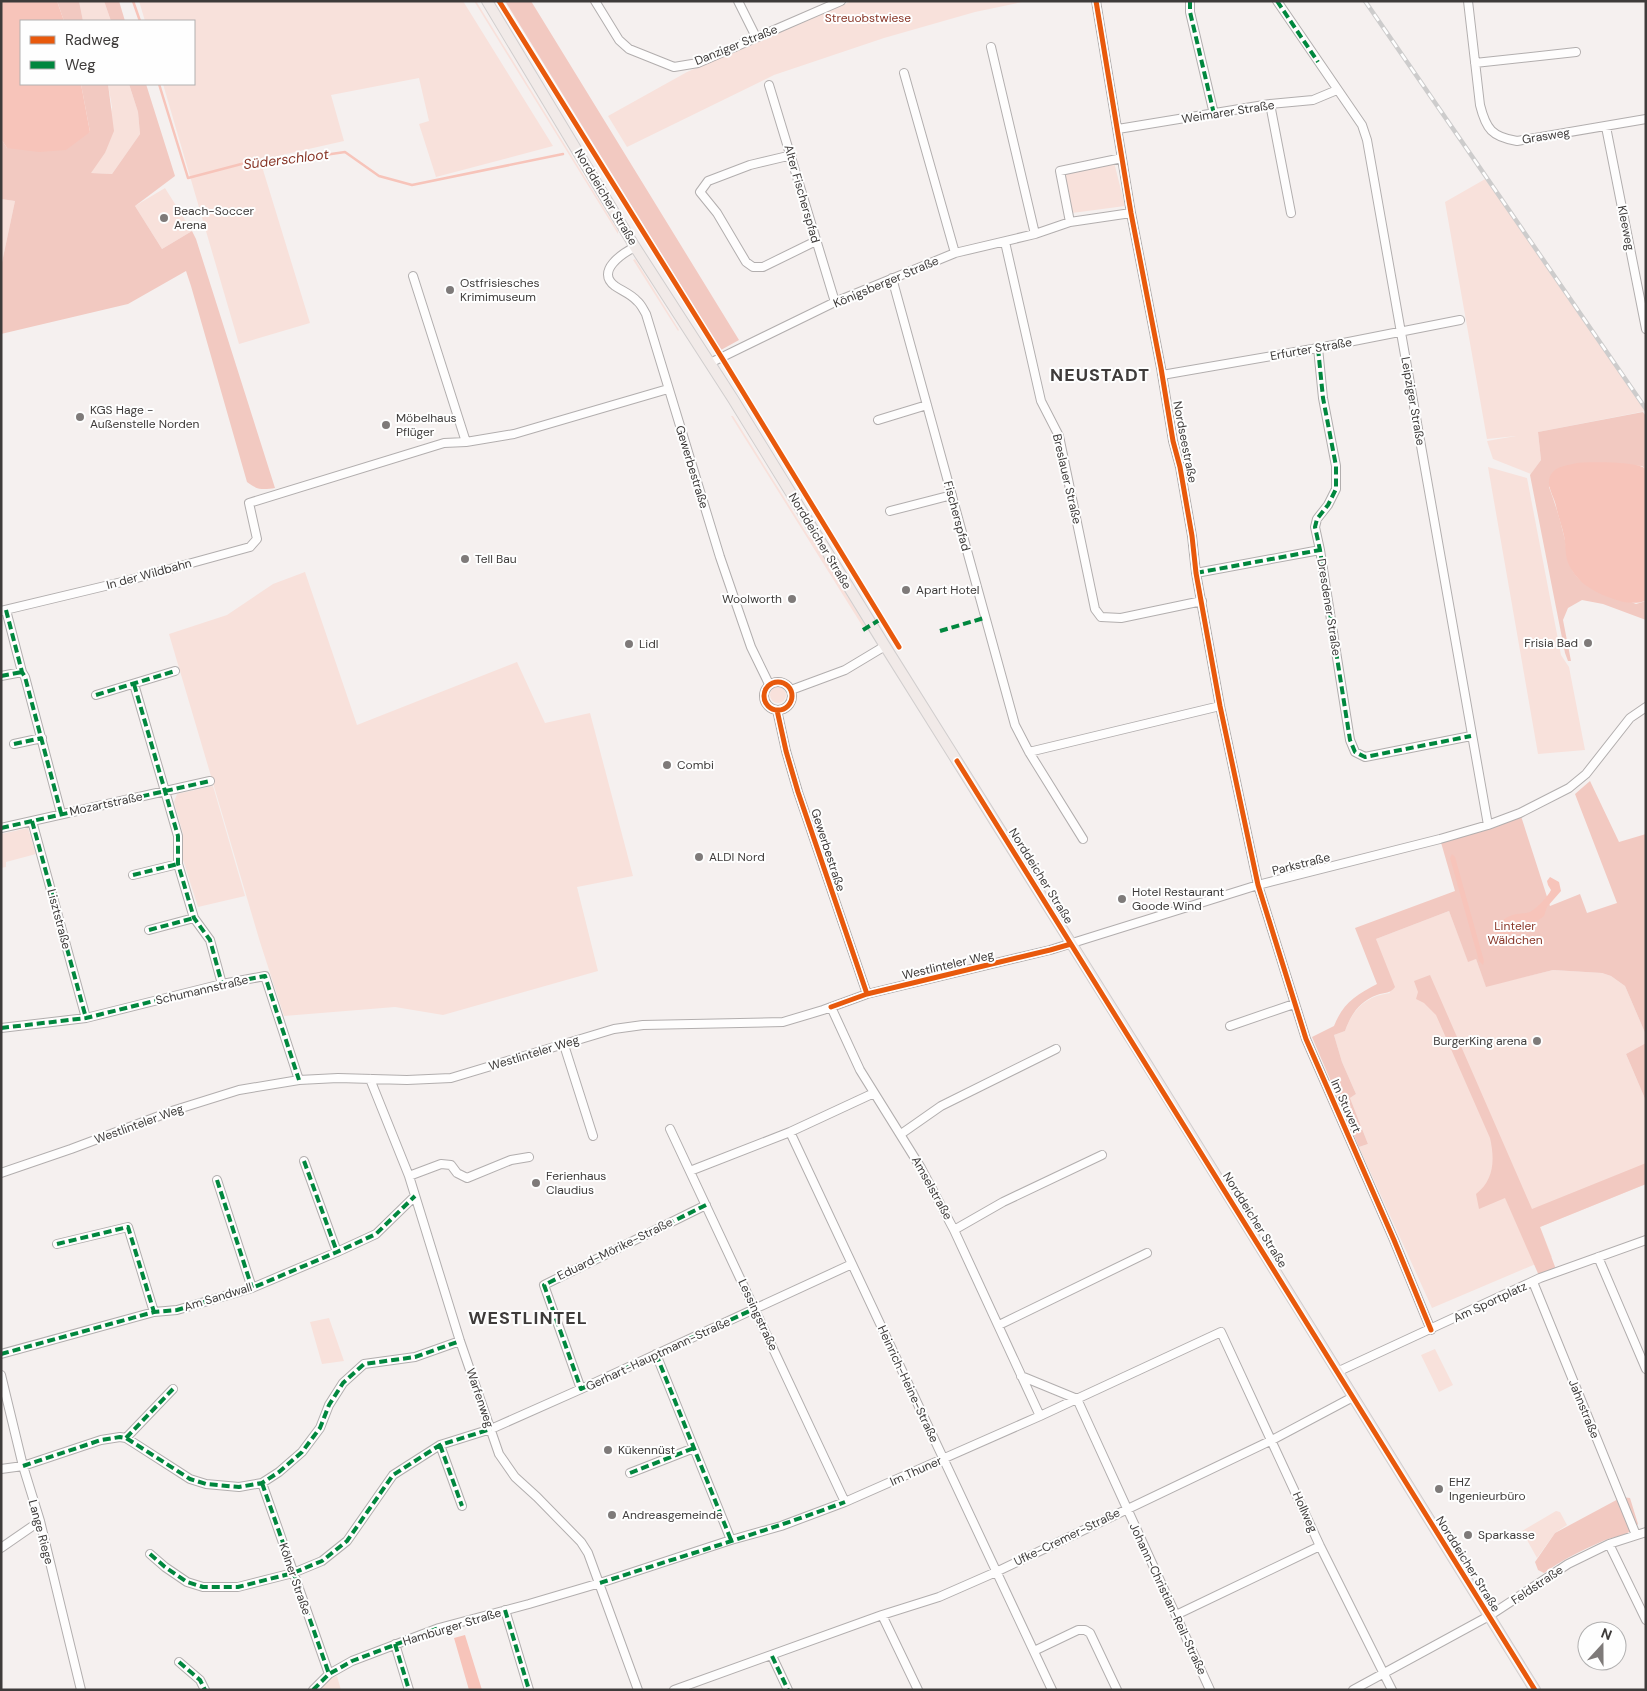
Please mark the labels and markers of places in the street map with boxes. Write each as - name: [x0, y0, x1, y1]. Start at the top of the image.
- place label: Beach-Soccer Arena: [174, 203, 254, 233]
- marker: Beach-Soccer Arena: [158, 212, 170, 224]
- place label: Ostfrisiesches Krimimuseum: [460, 275, 540, 305]
- marker: Ostfrisiesches Krimimuseum: [444, 284, 456, 296]
- place label: KGS Hage - Außenstelle Norden: [90, 402, 200, 432]
- place label: Möbelhaus Pflüger: [396, 410, 457, 440]
- marker: KGS Hage - Außenstelle Norden: [74, 411, 86, 423]
- marker: Möbelhaus Pflüger: [380, 419, 392, 431]
- place label: Tell Bau: [475, 551, 517, 567]
- marker: Tell Bau: [459, 553, 471, 565]
- place label: Apart Hotel: [916, 582, 979, 598]
- marker: Apart Hotel: [900, 584, 912, 596]
- place label: Woolworth: [722, 591, 782, 607]
- marker: Woolworth: [786, 593, 798, 605]
- place label: Frisia Bad: [1524, 635, 1578, 651]
- place label: Lidl: [639, 636, 658, 652]
- marker: Frisia Bad: [1582, 637, 1594, 649]
- marker: Lidl: [623, 638, 635, 650]
- place label: Combi: [677, 757, 714, 773]
- marker: Combi: [661, 759, 673, 771]
- place label: ALDI Nord: [709, 849, 765, 865]
- marker: ALDI Nord: [693, 851, 705, 863]
- place label: Hotel Restaurant Goode Wind: [1132, 884, 1225, 914]
- marker: Hotel Restaurant Goode Wind: [1116, 893, 1128, 905]
- place label: BurgerKing arena: [1433, 1033, 1527, 1049]
- marker: BurgerKing arena: [1531, 1035, 1543, 1047]
- place label: Ferienhaus Claudius: [546, 1168, 606, 1198]
- marker: Ferienhaus Claudius: [530, 1177, 542, 1189]
- place label: Kükennüst: [618, 1442, 676, 1458]
- marker: Kükennüst: [602, 1444, 614, 1456]
- place label: EHZ Ingenieurbüro: [1449, 1474, 1526, 1504]
- marker: EHZ Ingenieurbüro: [1433, 1483, 1445, 1495]
- place label: Andreasgemeinde: [622, 1507, 723, 1523]
- marker: Andreasgemeinde: [606, 1509, 618, 1521]
- place label: Sparkasse: [1478, 1527, 1535, 1543]
- marker: Sparkasse: [1462, 1529, 1474, 1541]

